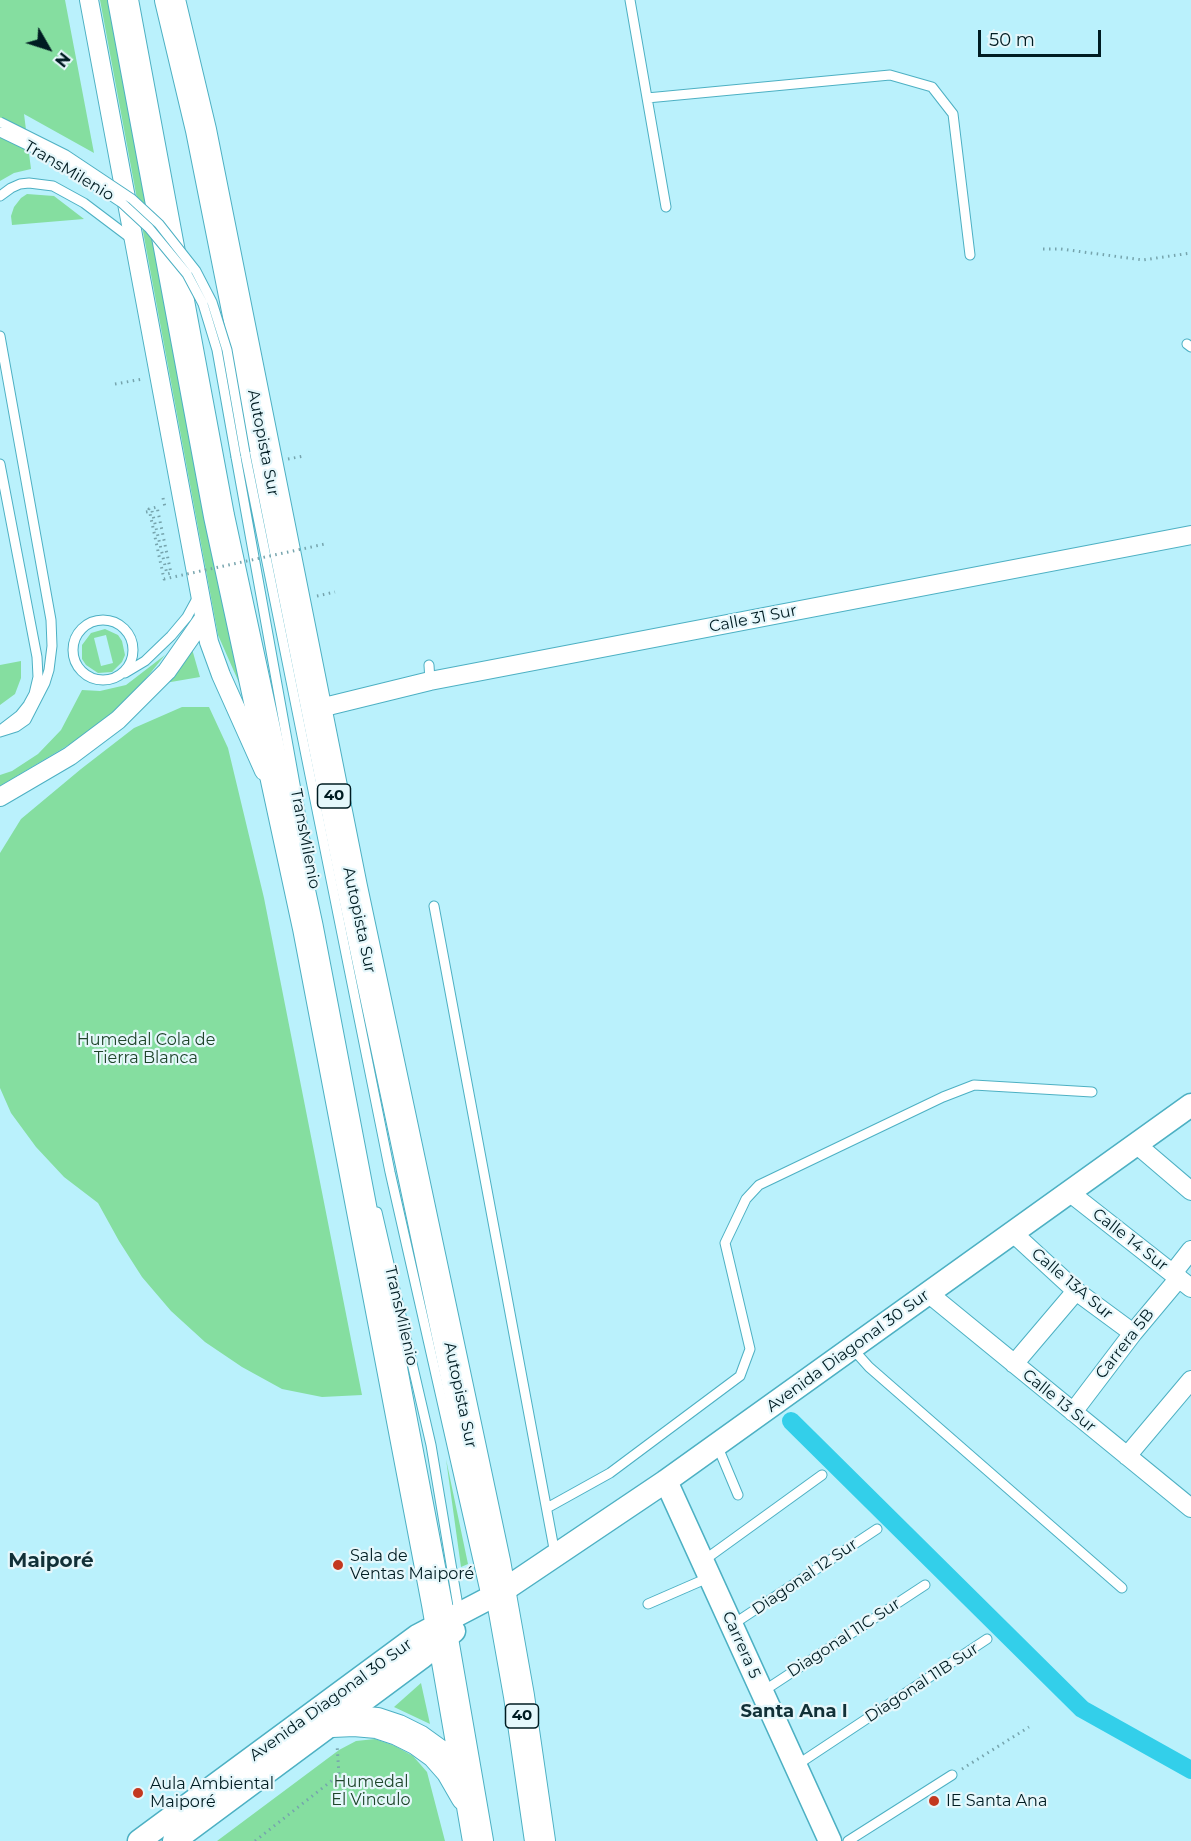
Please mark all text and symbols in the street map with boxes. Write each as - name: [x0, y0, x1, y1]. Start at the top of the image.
- north arrow: [18, 18, 78, 78]
- scale bar: [981, 18, 1104, 56]
- text: 50 m: [989, 29, 1035, 51]
- text: N: [51, 49, 74, 71]
- street label: TransMilenio: [21, 137, 117, 205]
- street label: Autopista Sur: [243, 388, 283, 498]
- street label: Calle 31 Sur: [707, 601, 799, 637]
- road number: 40: [318, 784, 350, 808]
- street label: TransMilenio: [286, 787, 324, 891]
- street label: Autopista Sur: [338, 865, 380, 975]
- park label: Humedal Cola de Tierra Blanca: [77, 1030, 215, 1068]
- street label: Calle 14 Sur: [1088, 1205, 1172, 1275]
- street label: Calle 13A Sur: [1027, 1244, 1117, 1324]
- street label: TransMilenio: [380, 1264, 422, 1368]
- street label: Avenida Diagonal 30 Sur: [763, 1286, 933, 1416]
- street label: Carrera 5B: [1092, 1305, 1158, 1383]
- street label: Autopista Sur: [439, 1340, 481, 1450]
- street label: Calle 13 Sur: [1018, 1365, 1100, 1437]
- street label: Diagonal 12 Sur: [749, 1535, 861, 1619]
- place label: Sala de Ventas Maiporé: [350, 1546, 474, 1584]
- district label: Maiporé: [8, 1549, 94, 1573]
- marker: Sala de Ventas Maiporé: [331, 1558, 345, 1572]
- street label: Diagonal 11C Sur: [784, 1594, 904, 1682]
- street label: Carrera 5: [718, 1609, 764, 1681]
- street label: Avenida Diagonal 30 Sur: [246, 1635, 416, 1765]
- street label: Diagonal 11B Sur: [862, 1639, 982, 1727]
- district label: Santa Ana I: [740, 1701, 848, 1723]
- road number: 40: [506, 1704, 538, 1728]
- park label: Humedal El Vinculo: [331, 1772, 411, 1810]
- place label: Aula Ambiental Maiporé: [150, 1774, 274, 1812]
- marker: Aula Ambiental Maiporé: [131, 1786, 145, 1800]
- place label: IE Santa Ana: [946, 1791, 1047, 1811]
- marker: IE Santa Ana: [927, 1794, 941, 1808]

